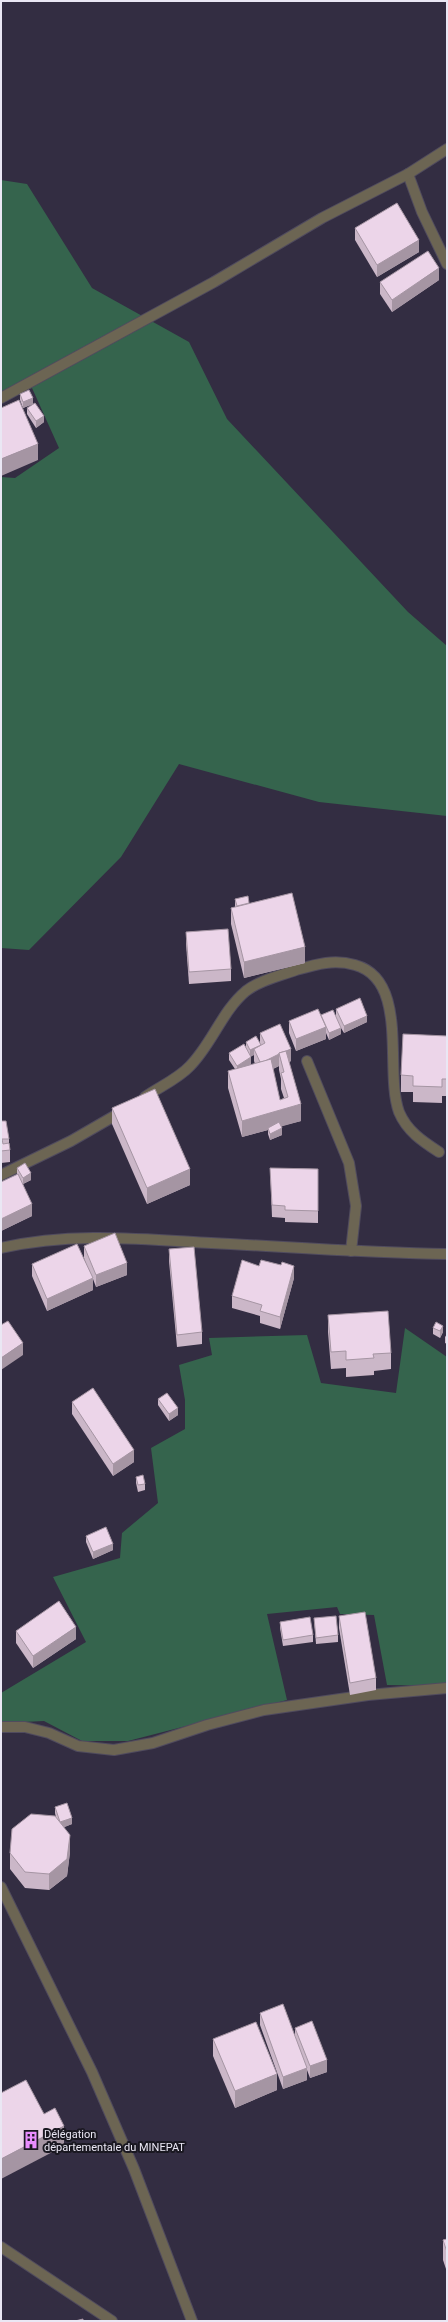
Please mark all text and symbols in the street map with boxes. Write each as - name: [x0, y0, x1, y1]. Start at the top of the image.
- place label: Délégation départementale du MINEPAT: [44, 2128, 185, 2154]
- building icon: Délégation départementale du MINEPAT: [21, 2130, 41, 2150]

